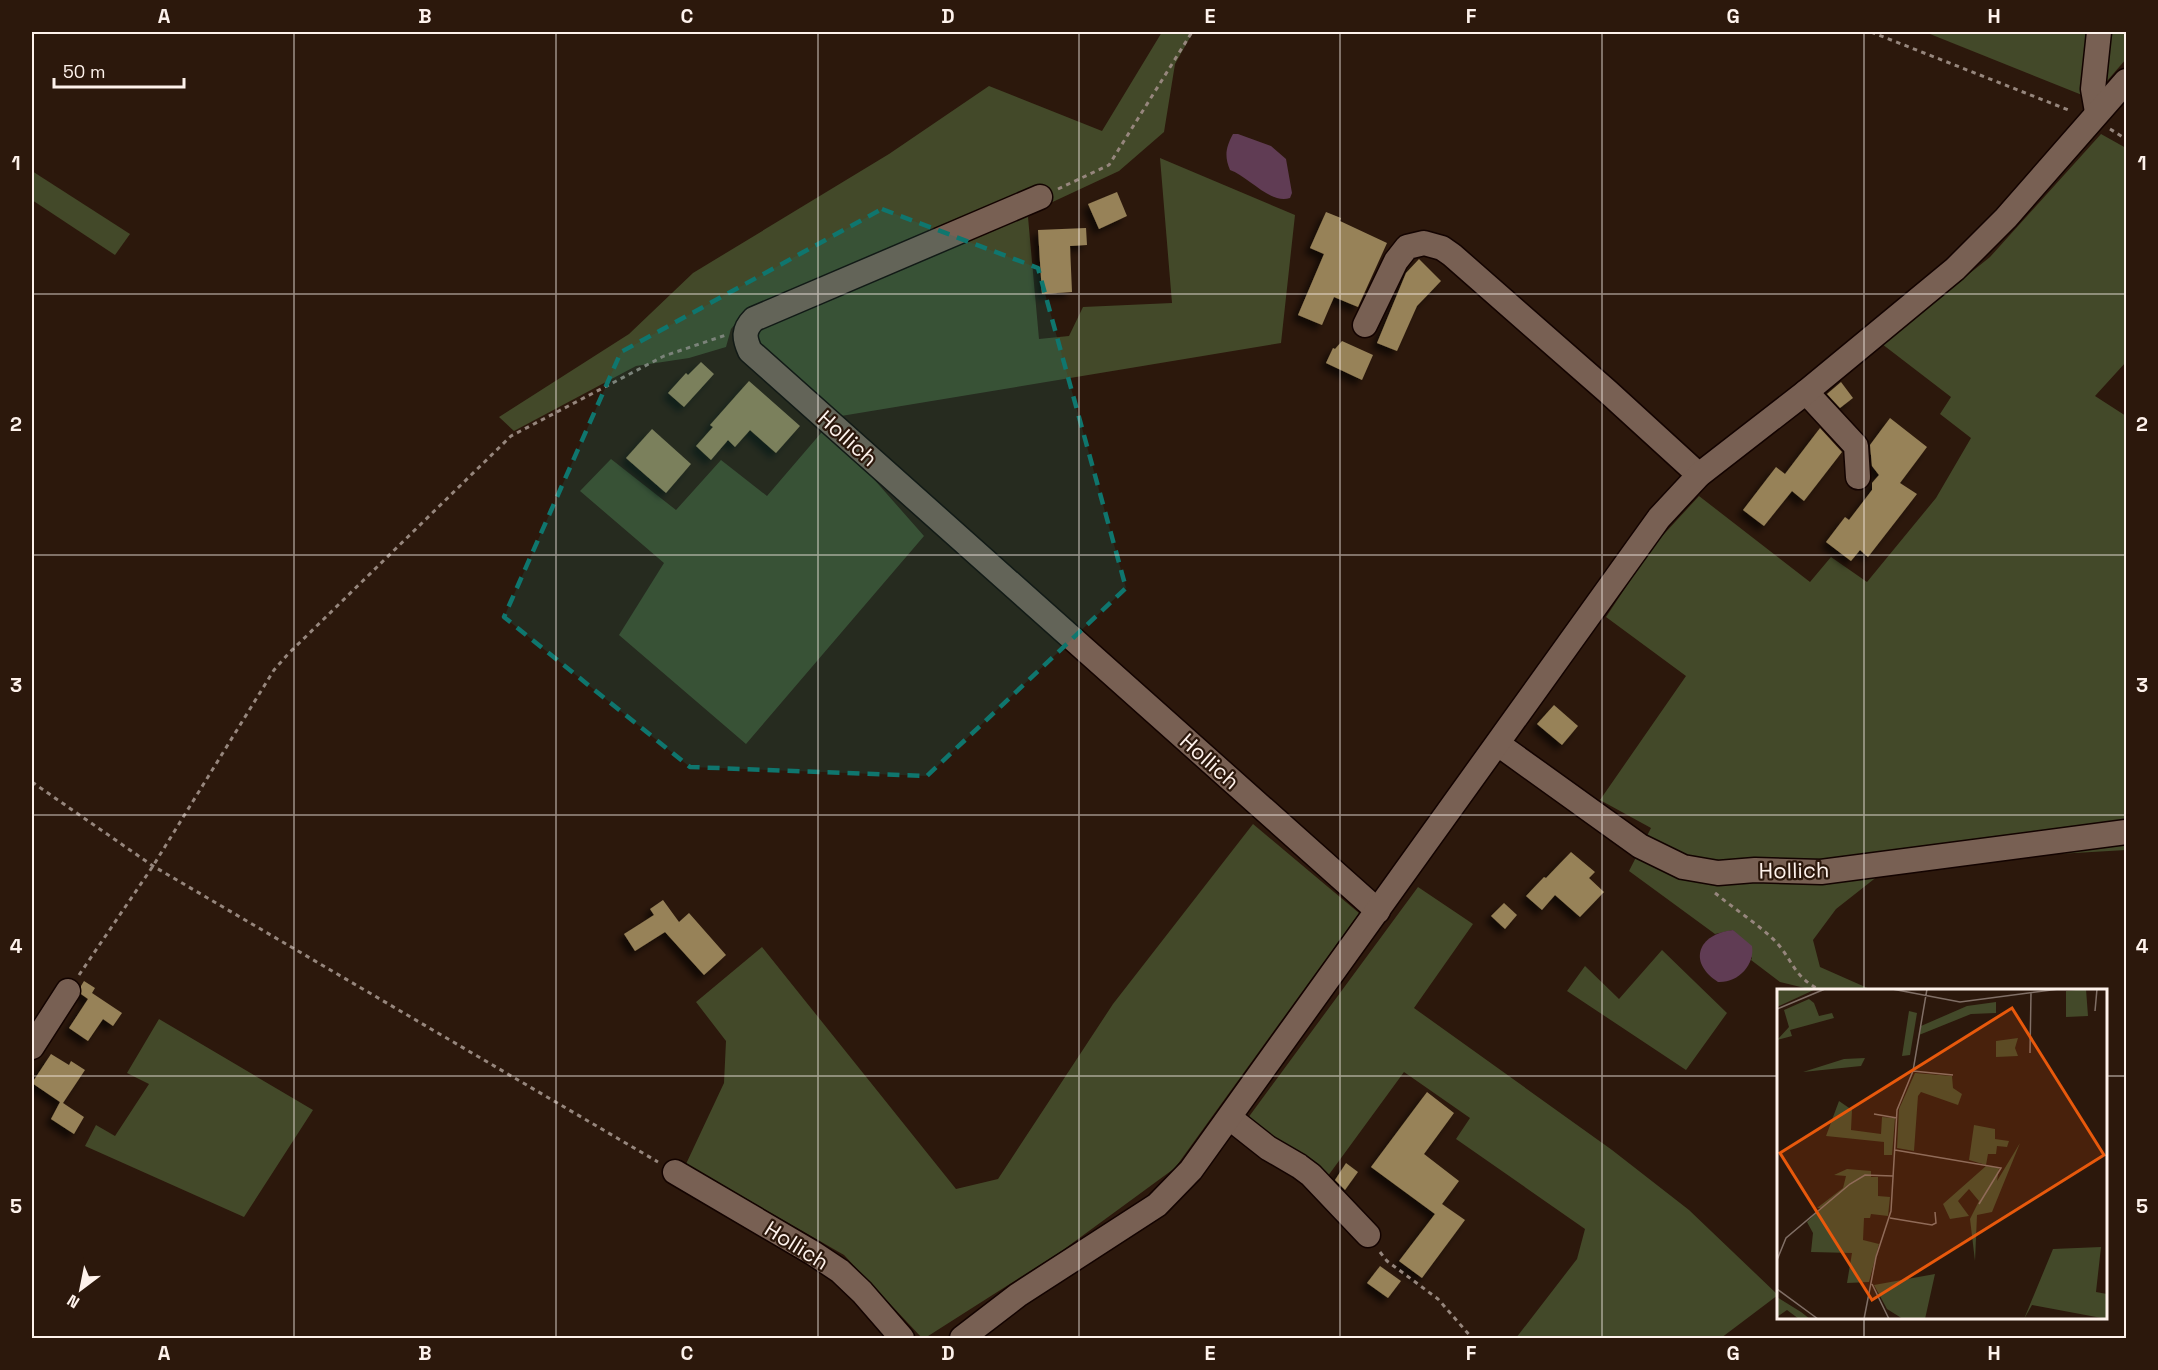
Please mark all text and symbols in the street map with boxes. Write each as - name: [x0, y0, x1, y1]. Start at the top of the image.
- text: A: [158, 3, 171, 29]
- text: B: [418, 3, 432, 29]
- text: C: [681, 3, 694, 29]
- text: D: [941, 3, 955, 29]
- text: E: [1204, 3, 1216, 29]
- text: F: [1466, 3, 1477, 29]
- text: G: [1726, 3, 1740, 29]
- text: H: [1987, 3, 2001, 29]
- scale bar: [54, 51, 184, 89]
- text: 50 m: [63, 60, 105, 83]
- text: 1: [11, 150, 21, 176]
- text: 1: [2137, 150, 2147, 176]
- street label: Hollich: [812, 404, 884, 472]
- text: 2: [10, 411, 22, 437]
- text: 2: [2136, 411, 2148, 437]
- text: 3: [10, 672, 22, 698]
- text: 3: [2136, 672, 2148, 698]
- street label: Hollich: [1174, 727, 1246, 795]
- street label: Hollich: [1758, 855, 1830, 885]
- text: 4: [10, 933, 23, 959]
- text: 4: [2136, 933, 2149, 959]
- inset map: [1777, 989, 2107, 1319]
- text: 5: [10, 1193, 22, 1219]
- text: 5: [2136, 1193, 2148, 1219]
- street label: Hollich: [760, 1214, 834, 1276]
- north arrow: [51, 1259, 111, 1319]
- text: N: [63, 1290, 83, 1313]
- text: A: [158, 1340, 171, 1366]
- text: B: [418, 1340, 432, 1366]
- text: C: [681, 1340, 694, 1366]
- text: D: [941, 1340, 955, 1366]
- text: E: [1204, 1340, 1216, 1366]
- text: F: [1466, 1340, 1477, 1366]
- text: G: [1726, 1340, 1740, 1366]
- text: H: [1987, 1340, 2001, 1366]

